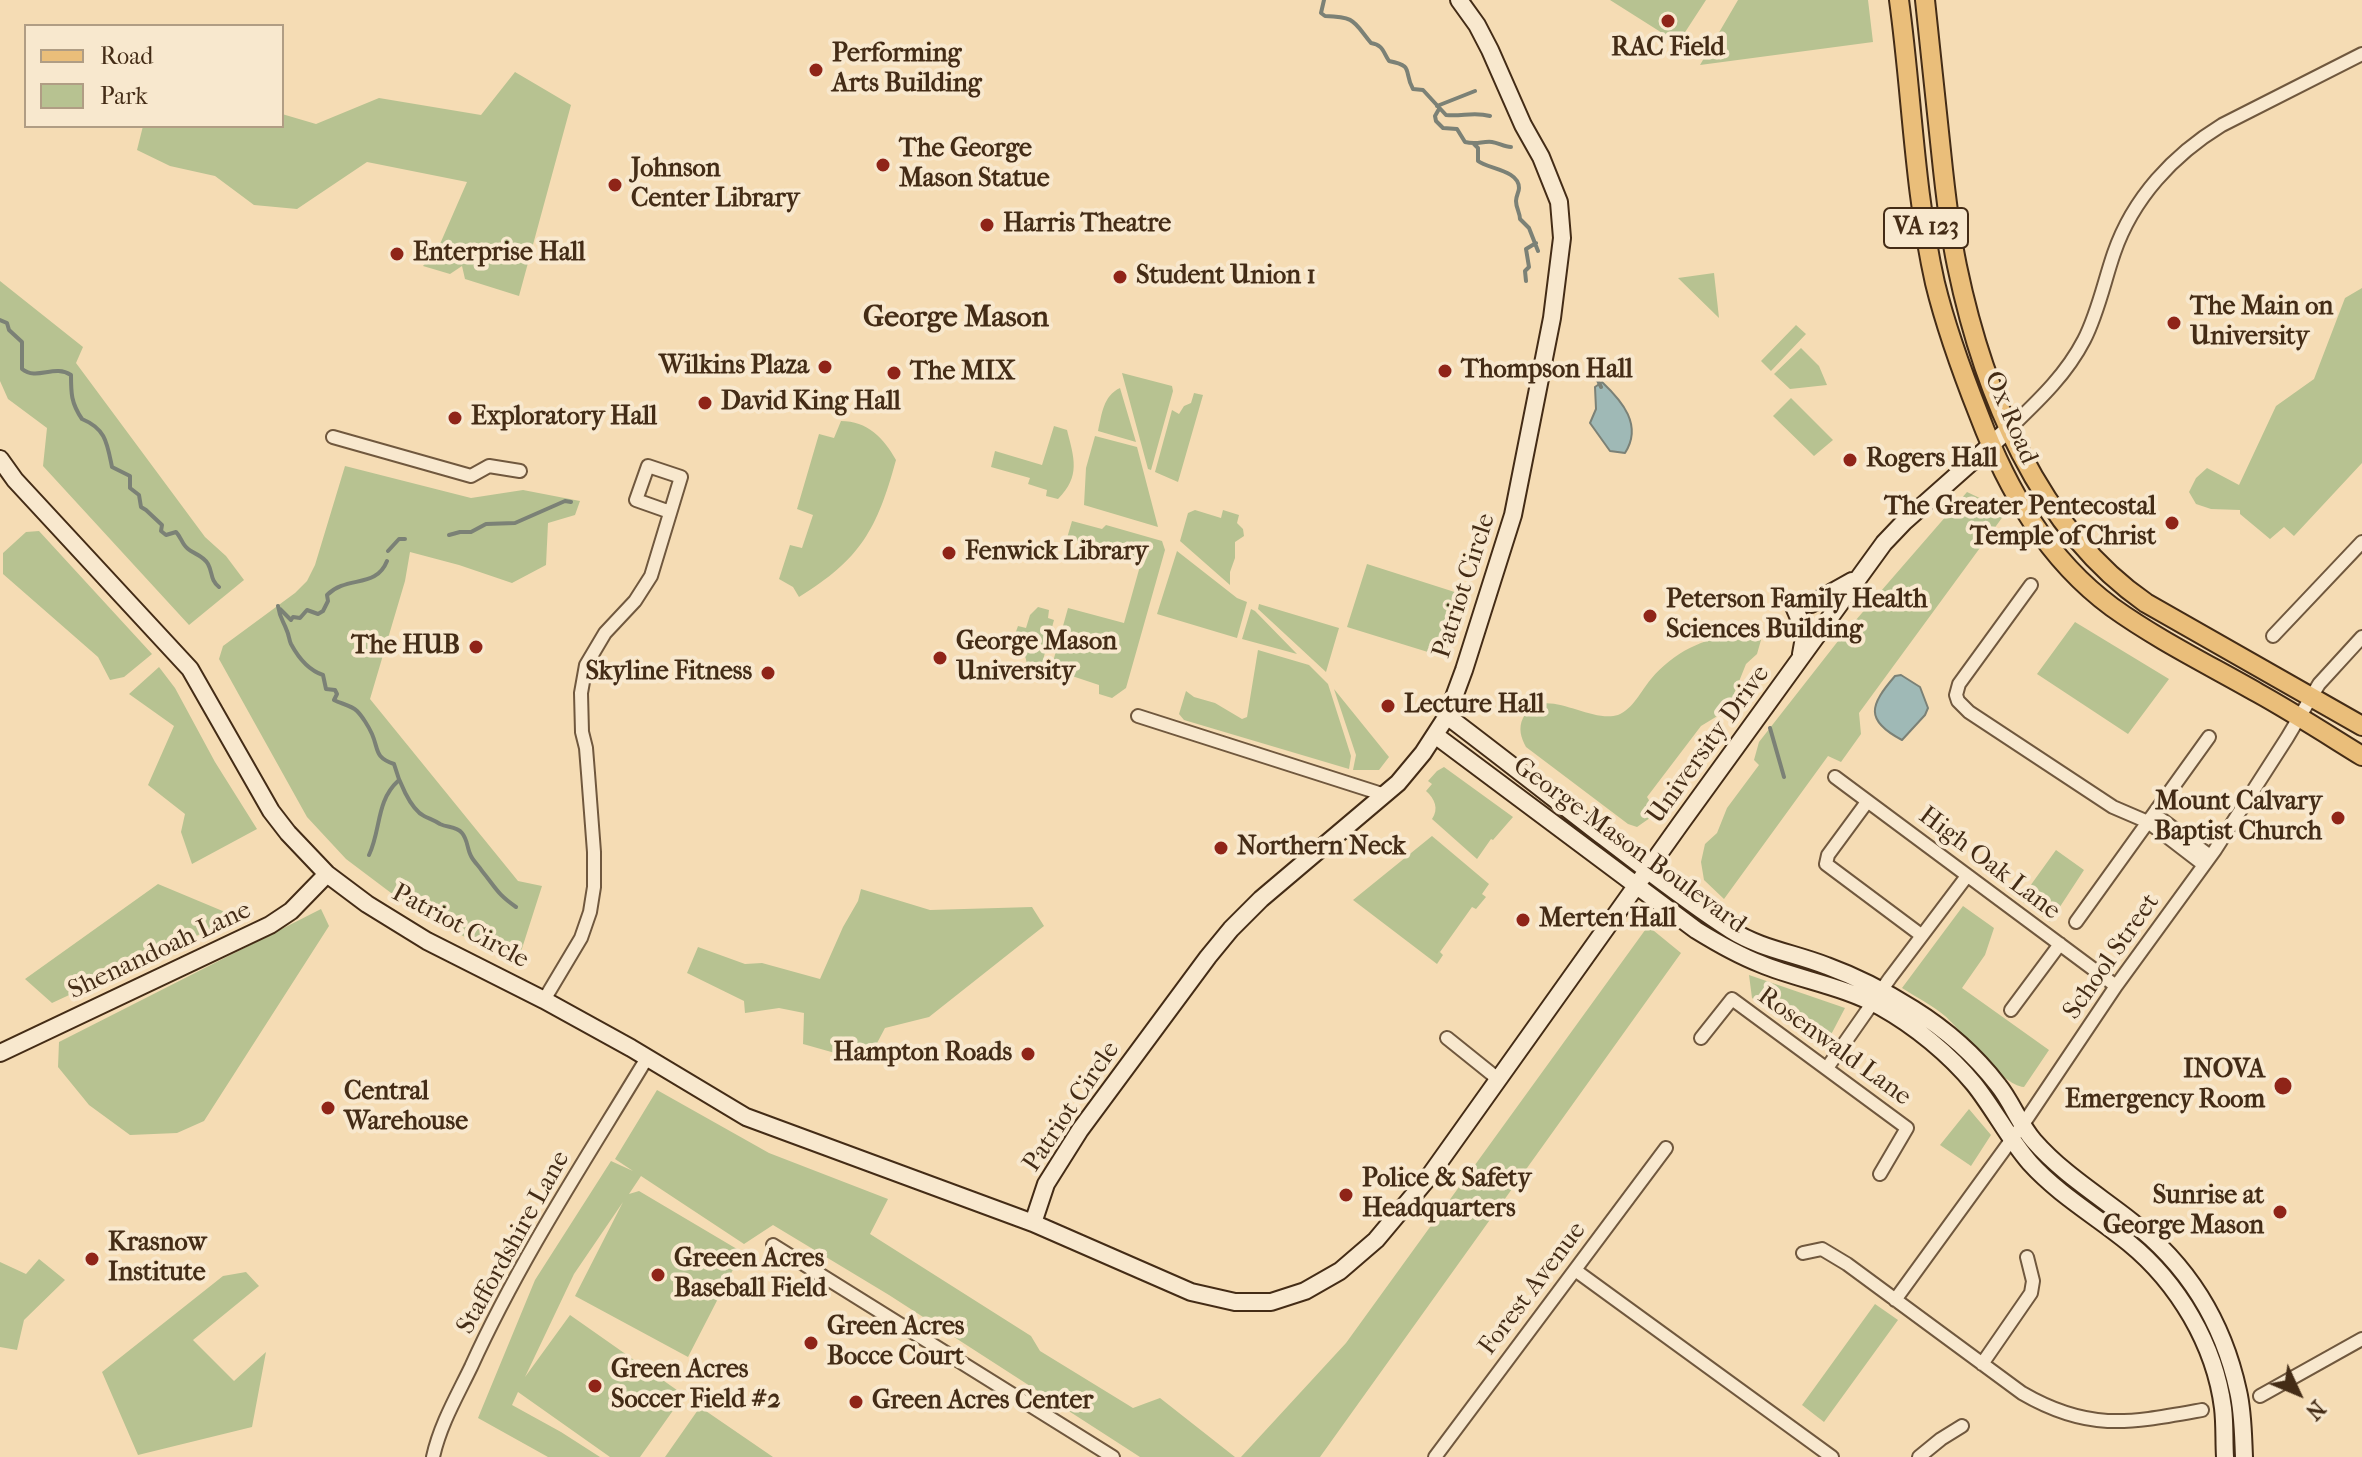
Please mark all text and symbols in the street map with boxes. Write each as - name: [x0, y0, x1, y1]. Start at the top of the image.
- marker: RAC Field: [1659, 12, 1677, 30]
- legend: [24, 24, 284, 128]
- place label: RAC Field: [1611, 33, 1725, 65]
- place label: Performing Arts Building: [832, 39, 982, 100]
- text: Road: [100, 42, 153, 70]
- marker: Performing Arts Building: [807, 61, 825, 79]
- text: Park: [100, 82, 148, 110]
- place label: The George Mason Statue: [899, 134, 1050, 196]
- place label: Johnson Center Library: [631, 154, 800, 216]
- marker: The George Mason Statue: [874, 156, 892, 174]
- marker: Johnson Center Library: [606, 176, 624, 194]
- road number: VA 123: [1884, 208, 1968, 248]
- place label: Harris Theatre: [1003, 209, 1171, 241]
- marker: Harris Theatre: [978, 216, 996, 234]
- place label: Enterprise Hall: [413, 238, 585, 270]
- marker: Enterprise Hall: [388, 245, 406, 263]
- place label: Student Union 1: [1136, 261, 1316, 293]
- marker: Student Union 1: [1111, 268, 1129, 286]
- place label: The Main on University: [2190, 292, 2333, 354]
- district label: George Mason: [863, 301, 1049, 337]
- marker: The Main on University: [2165, 314, 2183, 332]
- place label: Wilkins Plaza: [659, 351, 809, 383]
- place label: Thompson Hall: [1461, 355, 1633, 387]
- place label: The MIX: [910, 357, 1015, 389]
- marker: Wilkins Plaza: [816, 358, 834, 376]
- marker: Thompson Hall: [1436, 362, 1454, 380]
- marker: The MIX: [885, 364, 903, 382]
- street label: Ox Road: [1977, 367, 2043, 469]
- place label: David King Hall: [721, 387, 901, 419]
- marker: David King Hall: [696, 394, 714, 412]
- place label: Exploratory Hall: [471, 402, 657, 434]
- marker: Exploratory Hall: [446, 409, 464, 427]
- place label: Rogers Hall: [1866, 444, 1998, 476]
- marker: Rogers Hall: [1841, 451, 1859, 469]
- place label: The Greater Pentecostal Temple of Christ: [1884, 492, 2156, 554]
- street label: Patriot Circle: [1427, 510, 1503, 662]
- marker: The Greater Pentecostal Temple of Christ: [2163, 514, 2181, 532]
- place label: Fenwick Library: [965, 537, 1148, 569]
- marker: Fenwick Library: [940, 544, 958, 562]
- place label: Peterson Family Health Sciences Building: [1666, 585, 1928, 646]
- marker: Peterson Family Health Sciences Building: [1641, 607, 1659, 625]
- place label: George Mason University: [956, 627, 1117, 688]
- place label: The HUB: [351, 631, 460, 663]
- marker: The HUB: [467, 638, 485, 656]
- marker: George Mason University: [931, 649, 949, 667]
- place label: Skyline Fitness: [585, 657, 752, 689]
- street label: University Drive: [1641, 660, 1777, 830]
- marker: Skyline Fitness: [759, 664, 777, 682]
- place label: Lecture Hall: [1404, 690, 1544, 722]
- marker: Lecture Hall: [1379, 697, 1397, 715]
- street label: George Mason Boulevard: [1506, 751, 1752, 941]
- place label: Mount Calvary Baptist Church: [2154, 787, 2322, 848]
- street label: High Oak Lane: [1912, 801, 2066, 927]
- marker: Mount Calvary Baptist Church: [2329, 809, 2347, 827]
- place label: Northern Neck: [1237, 832, 1406, 864]
- marker: Northern Neck: [1212, 839, 1230, 857]
- street label: Patriot Circle: [386, 878, 534, 976]
- street label: School Street: [2057, 888, 2167, 1026]
- street label: Shenandoah Lane: [64, 895, 256, 1007]
- place label: Merten Hall: [1539, 904, 1676, 936]
- marker: Merten Hall: [1514, 911, 1532, 929]
- street label: Rosenwald Lane: [1751, 981, 1917, 1113]
- street label: Patriot Circle: [1017, 1036, 1127, 1178]
- place label: Hampton Roads: [833, 1038, 1012, 1070]
- marker: Hampton Roads: [1019, 1045, 1037, 1063]
- place label: INOVA Emergency Room: [2065, 1055, 2265, 1116]
- marker: INOVA Emergency Room: [2272, 1075, 2294, 1097]
- place label: Central Warehouse: [344, 1077, 468, 1138]
- marker: Central Warehouse: [319, 1099, 337, 1117]
- street label: Staffordshire Lane: [451, 1146, 577, 1340]
- place label: Police & Safety Headquarters: [1362, 1164, 1531, 1226]
- place label: Sunrise at George Mason: [2103, 1181, 2264, 1242]
- marker: Police & Safety Headquarters: [1337, 1186, 1355, 1204]
- marker: Sunrise at George Mason: [2271, 1203, 2289, 1221]
- street label: Forest Avenue: [1473, 1216, 1593, 1362]
- place label: Krasnow Institute: [108, 1228, 207, 1290]
- place label: Greeen Acres Baseball Field: [674, 1244, 826, 1306]
- marker: Krasnow Institute: [83, 1250, 101, 1268]
- marker: Greeen Acres Baseball Field: [649, 1266, 667, 1284]
- place label: Green Acres Bocce Court: [827, 1312, 964, 1374]
- marker: Green Acres Bocce Court: [802, 1334, 820, 1352]
- north arrow: [2258, 1353, 2338, 1433]
- place label: Green Acres Soccer Field #2: [611, 1355, 781, 1416]
- marker: Green Acres Soccer Field #2: [586, 1377, 604, 1395]
- place label: Green Acres Center: [872, 1386, 1093, 1418]
- marker: Green Acres Center: [847, 1393, 865, 1411]
- text: N: [2300, 1395, 2330, 1425]

